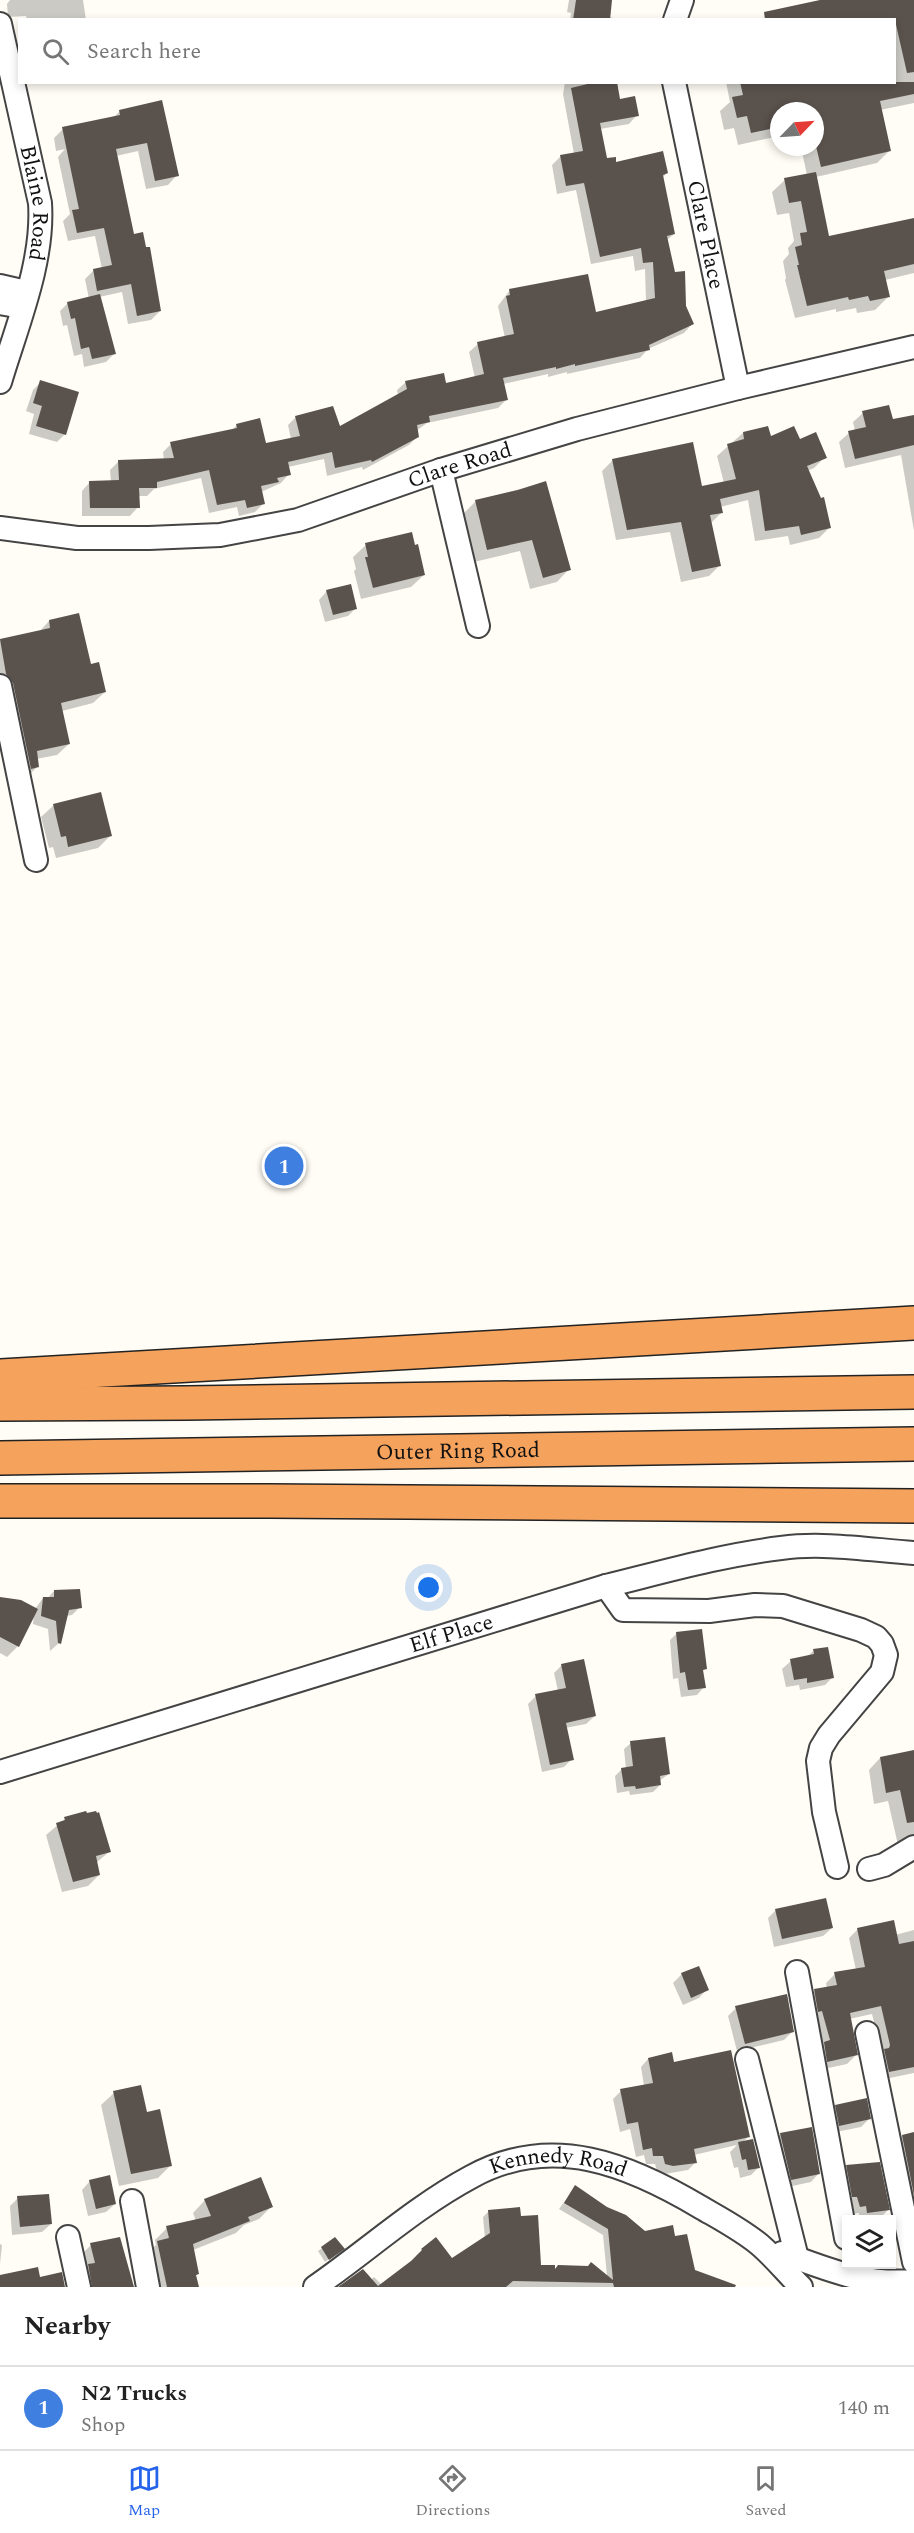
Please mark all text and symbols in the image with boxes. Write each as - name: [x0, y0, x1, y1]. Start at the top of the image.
- search box: [18, 18, 896, 84]
- icon: search: [39, 35, 72, 68]
- text: Search here: [87, 35, 201, 68]
- north arrow: [770, 102, 824, 156]
- street label: Blaine Road: [11, 142, 57, 264]
- street label: Clare Place: [678, 177, 733, 292]
- street label: Clare Road: [403, 433, 516, 497]
- pin: 1: [264, 1144, 304, 1188]
- street label: Outer Ring Road: [376, 1433, 540, 1469]
- your location: [414, 1573, 443, 1602]
- street label: Elf Place: [405, 1605, 497, 1662]
- street label: Kennedy Road: [484, 2139, 632, 2186]
- map controls: [842, 2215, 896, 2269]
- button: layers: [842, 2215, 896, 2269]
- text: Nearby: [24, 2306, 110, 2346]
- text: N2 Trucks: [81, 2377, 187, 2410]
- text: 1: [38, 2393, 49, 2423]
- text: 140 m: [838, 2393, 890, 2423]
- text: Shop: [81, 2410, 125, 2440]
- tab: Map: [128, 2462, 161, 2522]
- tab: Directions: [416, 2462, 490, 2522]
- tab: Saved: [745, 2462, 786, 2522]

